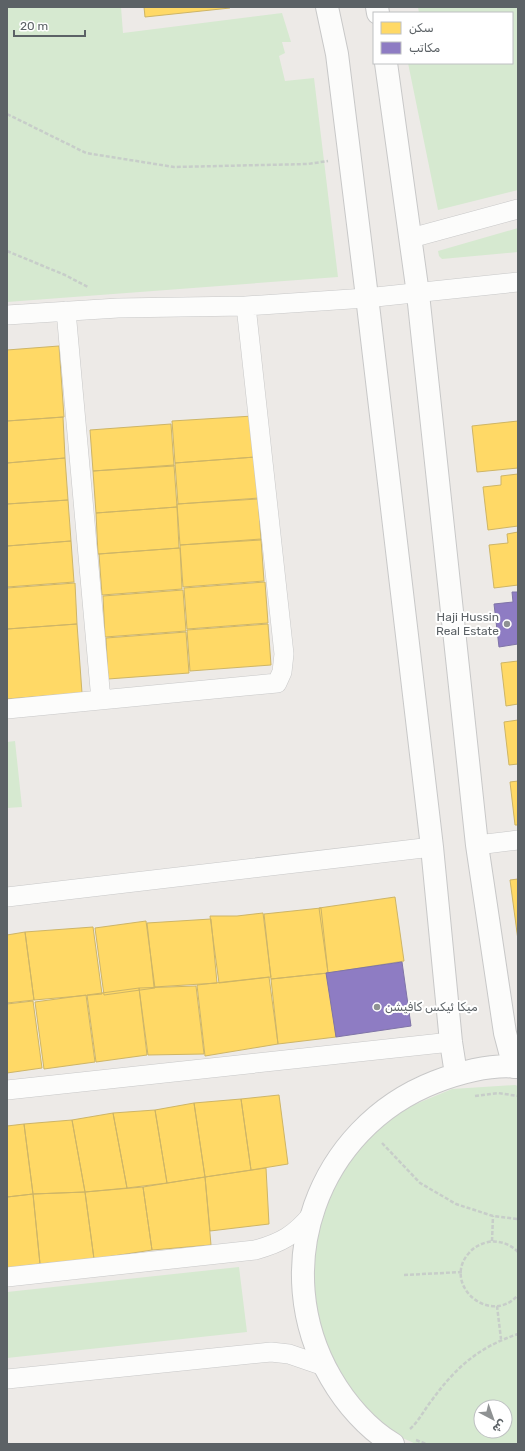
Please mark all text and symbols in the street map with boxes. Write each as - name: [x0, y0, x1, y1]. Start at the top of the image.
- scale bar: [14, 12, 85, 38]
- legend: [373, 12, 513, 64]
- text: 20 m: [20, 19, 48, 33]
- text: سكن: [409, 21, 434, 35]
- text: مكاتب: [409, 41, 441, 55]
- place label: Haji Hussin Real Estate: [436, 610, 499, 638]
- marker: Haji Hussin Real Estate: [502, 619, 512, 629]
- place label: میکا ئیکس کافیشن: [385, 1000, 478, 1014]
- marker: میکا ئیکس کافیشن: [372, 1002, 382, 1012]
- north arrow: [473, 1399, 513, 1439]
- text: ش: [490, 1417, 509, 1436]

